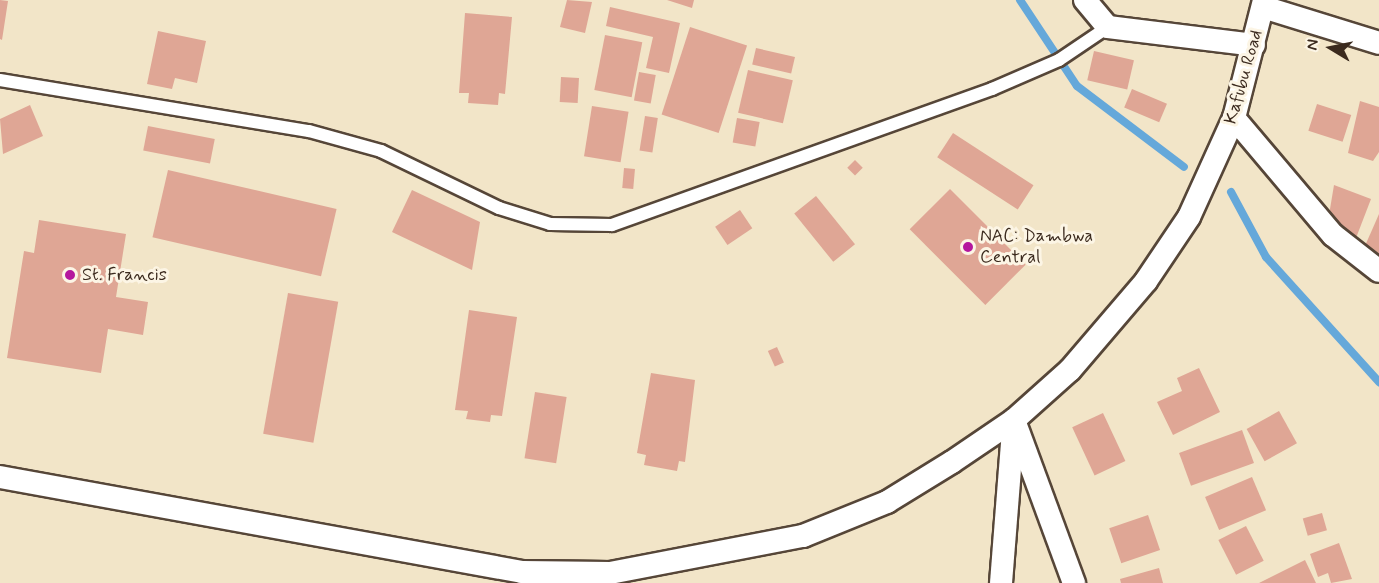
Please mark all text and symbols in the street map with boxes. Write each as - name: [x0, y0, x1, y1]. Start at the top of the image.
- north arrow: [1301, 18, 1361, 78]
- street label: Kafubu Road: [1220, 27, 1268, 127]
- text: N: [1302, 38, 1324, 52]
- place label: NAC: Dambwa Central: [980, 226, 1093, 268]
- marker: NAC: Dambwa Central: [961, 240, 975, 254]
- place label: St. Francis: [82, 264, 167, 286]
- marker: St. Francis: [63, 268, 77, 282]

